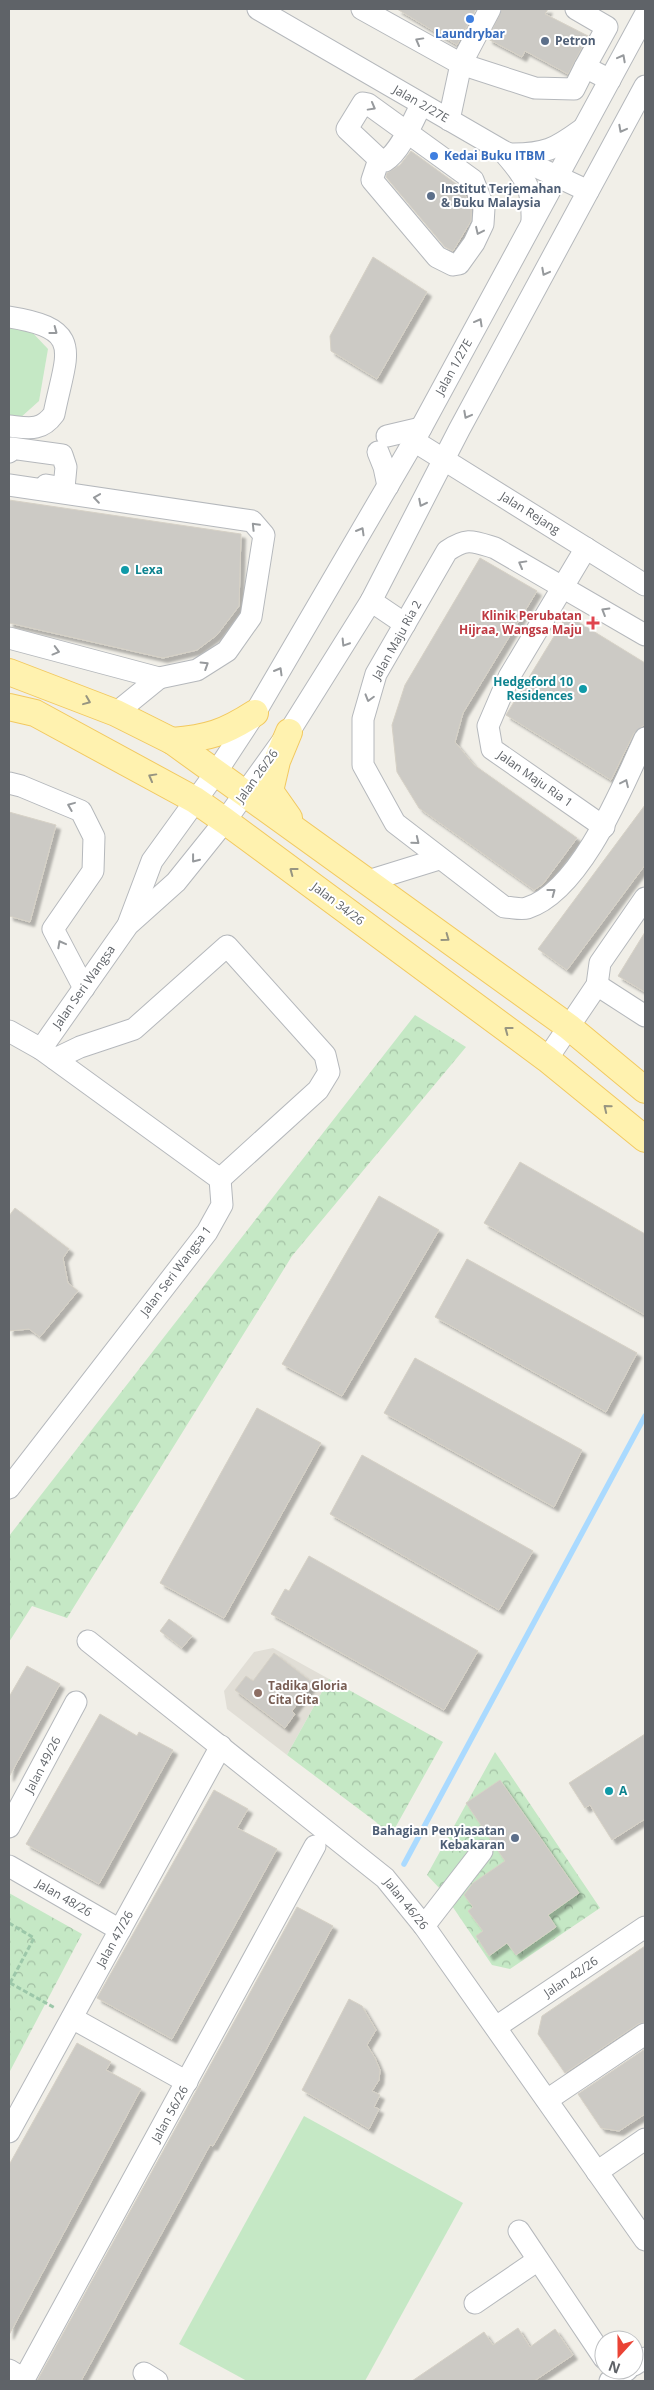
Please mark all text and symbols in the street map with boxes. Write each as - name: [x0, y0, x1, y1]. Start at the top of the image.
- marker: Laundrybar: [464, 13, 476, 25]
- place label: Laundrybar: [435, 25, 506, 42]
- place label: Petron: [555, 32, 596, 49]
- marker: Petron: [539, 35, 551, 47]
- one-way arrow: [415, 37, 424, 47]
- one-way arrow: [616, 54, 626, 63]
- street label: Jalan 2/27E: [389, 80, 452, 126]
- one-way arrow: [366, 101, 375, 111]
- one-way arrow: [618, 124, 628, 133]
- place label: Kedai Buku ITBM: [444, 147, 545, 164]
- marker: Kedai Buku ITBM: [428, 150, 440, 162]
- place label: Institut Terjemahan & Buku Malaysia: [441, 180, 561, 211]
- marker: Institut Terjemahan & Buku Malaysia: [425, 190, 437, 202]
- one-way arrow: [476, 226, 486, 235]
- one-way arrow: [541, 267, 551, 276]
- one-way arrow: [473, 318, 483, 327]
- one-way arrow: [49, 325, 58, 334]
- street label: Jalan 1/27E: [431, 336, 476, 399]
- one-way arrow: [464, 409, 474, 418]
- street label: Jalan Rejang: [496, 487, 564, 538]
- one-way arrow: [93, 494, 102, 504]
- one-way arrow: [418, 498, 428, 507]
- one-way arrow: [252, 523, 261, 532]
- one-way arrow: [355, 527, 365, 536]
- one-way arrow: [518, 560, 527, 570]
- place label: Lexa: [135, 561, 163, 578]
- marker: Lexa: [119, 564, 131, 576]
- street label: Jalan Maju Ria 2: [367, 597, 425, 683]
- place label: Klinik Perubatan Hijraa, Wangsa Maju: [459, 607, 582, 638]
- one-way arrow: [601, 607, 610, 617]
- marker: Klinik Perubatan Hijraa, Wangsa Maju: [586, 616, 600, 630]
- one-way arrow: [342, 637, 352, 646]
- one-way arrow: [51, 645, 60, 656]
- one-way arrow: [200, 661, 209, 671]
- one-way arrow: [273, 667, 283, 676]
- place label: Hedgeford 10 Residences: [493, 673, 573, 704]
- marker: Hedgeford 10 Residences: [577, 683, 589, 695]
- one-way arrow: [365, 693, 375, 702]
- one-way arrow: [82, 695, 91, 705]
- street label: Jalan 26/26: [231, 746, 282, 807]
- street label: Jalan Maju Ria 1: [493, 746, 576, 811]
- one-way arrow: [148, 773, 157, 783]
- one-way arrow: [618, 779, 629, 788]
- one-way arrow: [67, 802, 75, 812]
- one-way arrow: [410, 836, 419, 844]
- one-way arrow: [192, 853, 200, 862]
- one-way arrow: [290, 868, 299, 876]
- street label: Jalan 34/26: [308, 878, 368, 929]
- one-way arrow: [546, 889, 556, 898]
- one-way arrow: [440, 932, 449, 940]
- one-way arrow: [57, 941, 67, 950]
- street label: Jalan Seri Wangsa: [48, 942, 119, 1033]
- one-way arrow: [504, 1027, 514, 1036]
- one-way arrow: [604, 1104, 613, 1113]
- street label: Jalan Seri Wangsa 1: [136, 1222, 215, 1320]
- place label: Tadika Gloria Cita Cita: [268, 1677, 347, 1708]
- marker: Tadika Gloria Cita Cita: [252, 1687, 264, 1699]
- street label: Jalan 49/26: [20, 1733, 65, 1797]
- place label: A: [619, 1782, 628, 1799]
- marker: A: [603, 1785, 615, 1797]
- place label: Bahagian Penyiasatan Kebakaran: [372, 1822, 505, 1853]
- marker: Bahagian Penyiasatan Kebakaran: [509, 1832, 521, 1844]
- street label: Jalan 46/26: [380, 1873, 433, 1933]
- street label: Jalan 48/26: [32, 1874, 95, 1920]
- street label: Jalan 47/26: [92, 1907, 137, 1971]
- street label: Jalan 42/26: [539, 1952, 601, 2002]
- street label: Jalan 56/26: [147, 2082, 192, 2146]
- north arrow: [594, 2330, 644, 2380]
- text: N: [605, 2357, 623, 2379]

